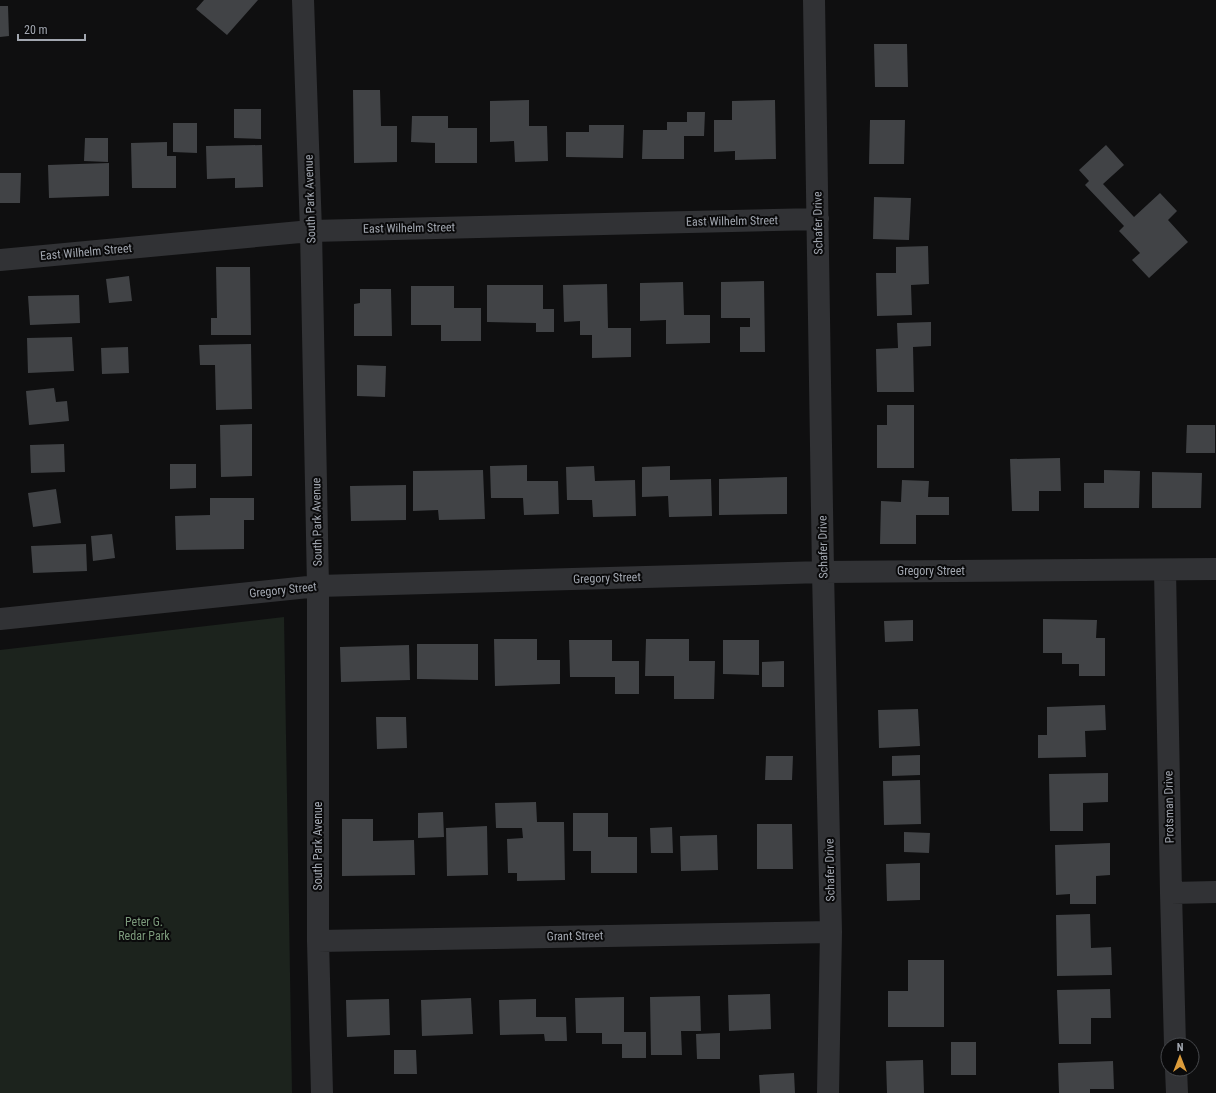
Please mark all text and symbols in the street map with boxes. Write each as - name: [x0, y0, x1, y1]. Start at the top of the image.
- scale bar: [18, 16, 85, 42]
- text: 20 m: [24, 23, 48, 37]
- street label: South Park Avenue: [301, 154, 319, 244]
- street label: Schafer Drive: [810, 191, 826, 255]
- street label: East Wilhelm Street: [686, 213, 779, 229]
- street label: East Wilhelm Street: [363, 220, 456, 236]
- street label: East Wilhelm Street: [39, 241, 133, 263]
- street label: South Park Avenue: [309, 477, 325, 567]
- street label: Schafer Drive: [815, 515, 831, 579]
- street label: Gregory Street: [897, 564, 965, 578]
- street label: Gregory Street: [573, 570, 642, 586]
- street label: Gregory Street: [249, 579, 318, 601]
- street label: Protsman Drive: [1161, 770, 1177, 843]
- street label: South Park Avenue: [311, 801, 325, 890]
- street label: Schafer Drive: [822, 838, 838, 902]
- park label: Peter G. Redar Park: [118, 915, 170, 943]
- street label: Grant Street: [547, 929, 604, 943]
- north arrow: [1160, 1037, 1200, 1077]
- text: N: [1177, 1041, 1184, 1054]

